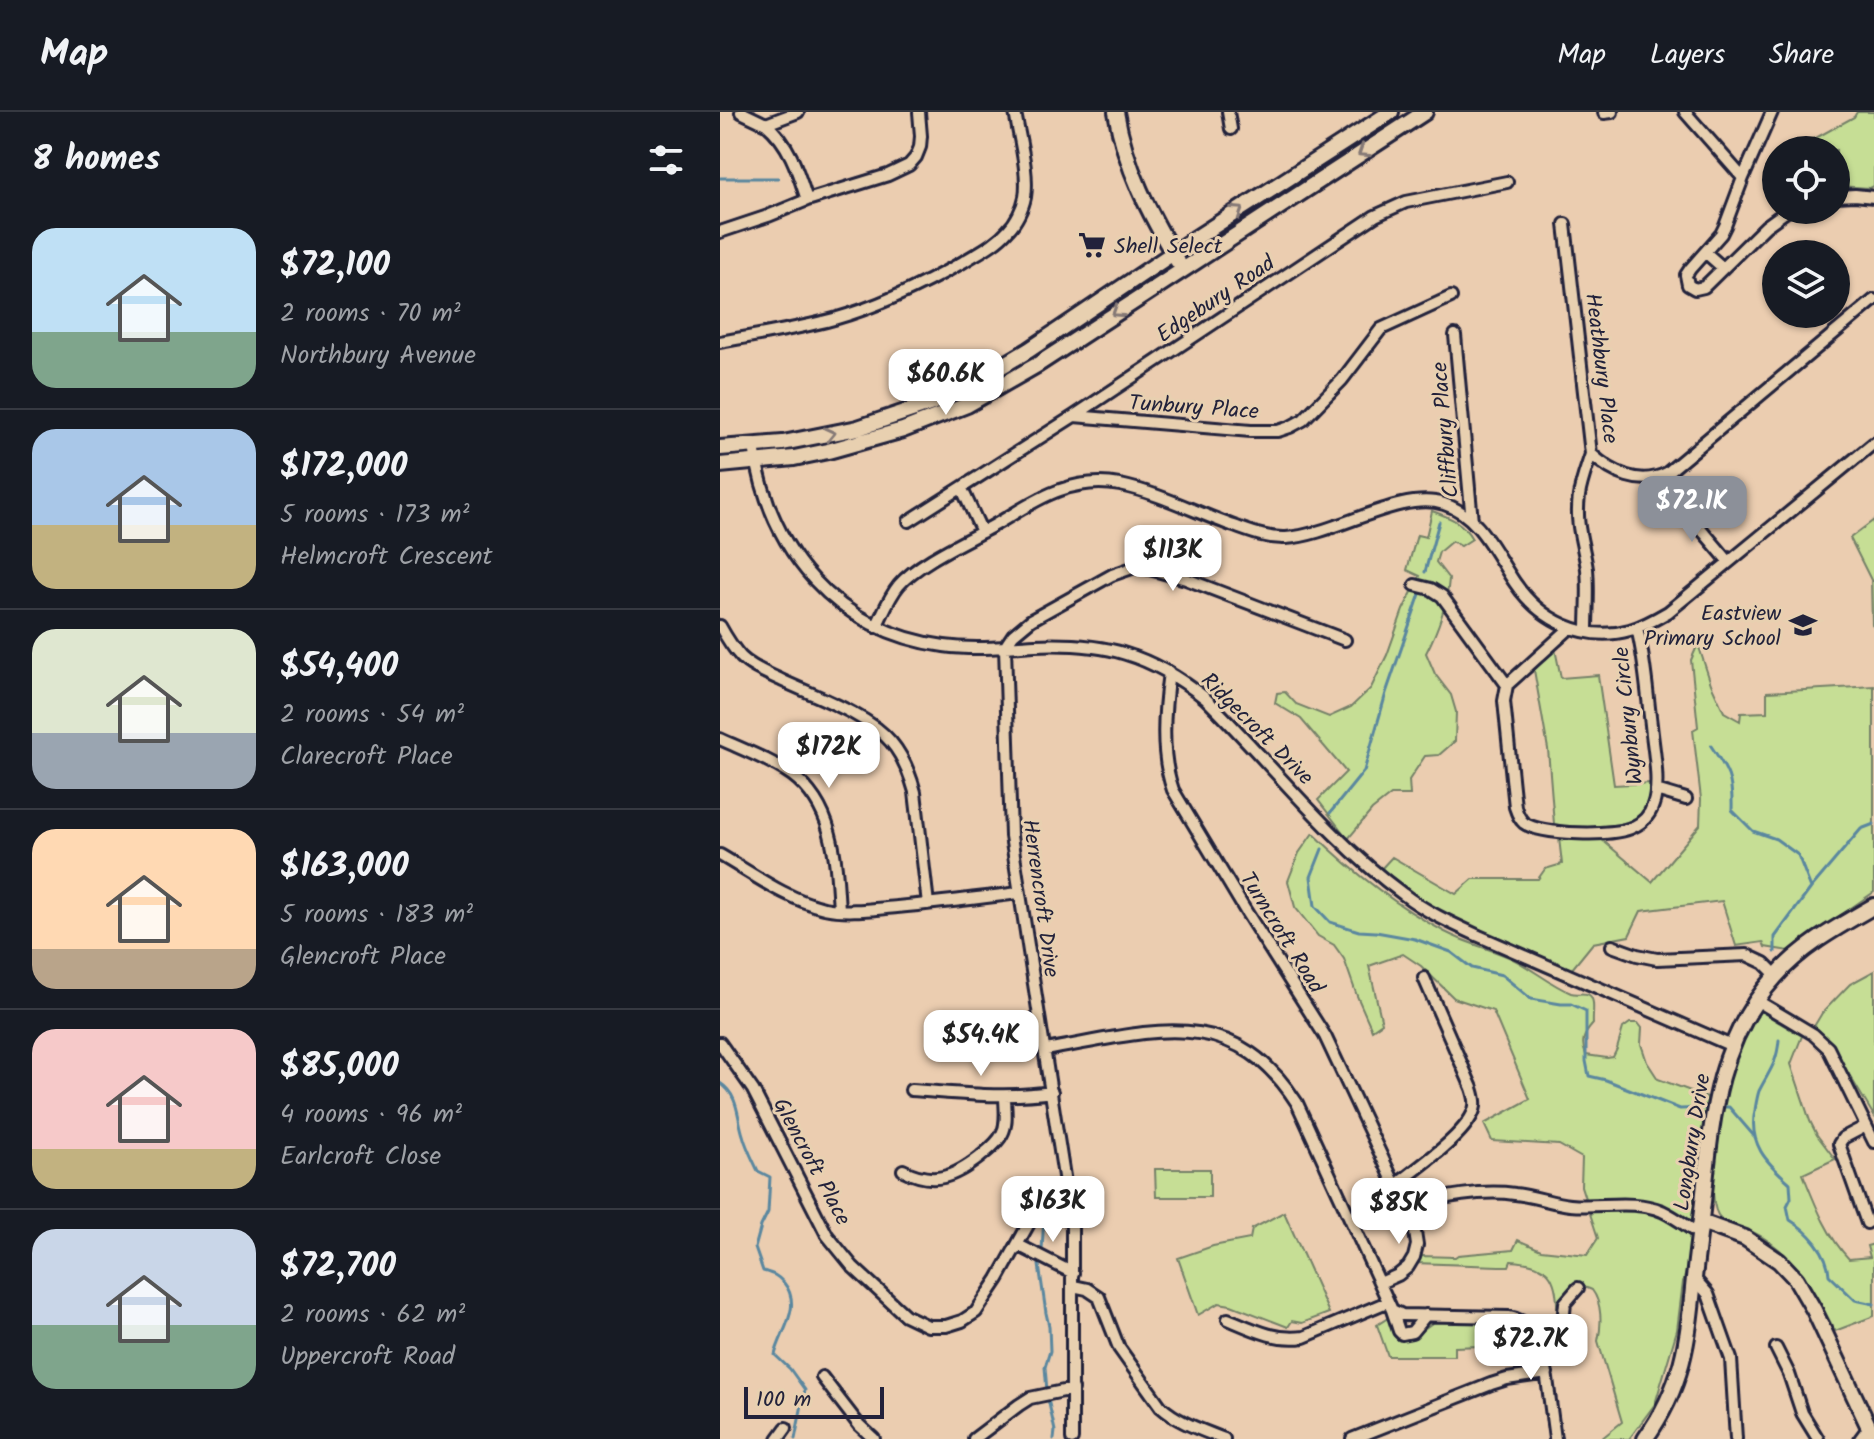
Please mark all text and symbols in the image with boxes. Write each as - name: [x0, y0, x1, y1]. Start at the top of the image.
- text: Map: [40, 25, 109, 85]
- text: Map: [1557, 33, 1606, 78]
- text: Layers: [1650, 33, 1725, 78]
- text: Share: [1769, 33, 1834, 78]
- text: 8 homes: [32, 133, 160, 187]
- map controls: [1762, 136, 1850, 328]
- button: locate: [1762, 136, 1850, 224]
- icon: filters: [644, 138, 688, 182]
- one-way arrow: [1357, 142, 1372, 157]
- one-way arrow: [1229, 206, 1244, 221]
- supermarket icon: Shell Select: [1077, 230, 1107, 260]
- place label: Shell Select: [1114, 230, 1223, 265]
- text: $72,100: [280, 239, 390, 293]
- button: layers: [1762, 240, 1850, 328]
- street label: Edgebury Road: [1150, 247, 1284, 353]
- icon: home: [96, 260, 192, 356]
- street label: Heathbury Place: [1574, 291, 1627, 446]
- text: 2 rooms · 70 m²: [280, 293, 461, 335]
- one-way arrow: [1111, 303, 1126, 318]
- text: Northbury Avenue: [280, 335, 476, 377]
- pin: $60.6K: [881, 349, 1011, 417]
- text: $60.6K: [907, 354, 985, 396]
- street label: Cliffbury Place: [1423, 360, 1470, 499]
- street label: Tunbury Place: [1128, 387, 1260, 430]
- one-way arrow: [823, 426, 837, 443]
- text: $172,000: [280, 440, 408, 494]
- icon: home: [96, 461, 192, 557]
- pin: $72.1K: [1627, 476, 1757, 544]
- text: $72.1K: [1656, 481, 1728, 523]
- text: 5 rooms · 173 m²: [280, 494, 469, 536]
- pin: $113K: [1117, 525, 1229, 593]
- text: $113K: [1143, 530, 1203, 572]
- text: Helmcroft Crescent: [280, 536, 493, 578]
- place label: Eastview Primary School: [1644, 597, 1782, 657]
- school or university icon: Eastview Primary School: [1788, 610, 1818, 640]
- text: $54,400: [280, 640, 398, 694]
- street label: Wynbury Circle: [1605, 645, 1654, 786]
- icon: home: [96, 661, 192, 757]
- street label: Ridgecroft Drive: [1192, 665, 1321, 795]
- text: 2 rooms · 54 m²: [280, 694, 464, 736]
- pin: $172K: [773, 722, 885, 790]
- text: $172K: [796, 727, 862, 769]
- text: Clarecroft Place: [280, 736, 453, 778]
- street label: Herrencroft Drive: [1011, 817, 1068, 980]
- text: $163,000: [280, 840, 409, 894]
- icon: home: [96, 861, 192, 957]
- street label: Turncroft Road: [1229, 865, 1333, 1002]
- text: 5 rooms · 183 m²: [280, 894, 473, 936]
- text: Glencroft Place: [280, 936, 446, 978]
- pin: $54.4K: [916, 1010, 1046, 1078]
- text: $54.4K: [942, 1015, 1020, 1057]
- text: $85,000: [280, 1040, 399, 1094]
- icon: home: [96, 1061, 192, 1157]
- street label: Longbury Drive: [1665, 1071, 1722, 1214]
- street label: Glencroft Place: [762, 1092, 859, 1232]
- text: 4 rooms · 96 m²: [280, 1094, 462, 1136]
- text: Earlcroft Close: [280, 1136, 441, 1178]
- pin: $163K: [997, 1176, 1109, 1244]
- pin: $85K: [1352, 1178, 1446, 1246]
- text: $163K: [1019, 1181, 1087, 1223]
- text: $85K: [1369, 1183, 1429, 1225]
- text: $72,700: [280, 1240, 396, 1294]
- icon: home: [96, 1261, 192, 1357]
- text: 2 rooms · 62 m²: [280, 1294, 465, 1336]
- pin: $72.7K: [1466, 1314, 1596, 1382]
- text: $72.7K: [1493, 1319, 1569, 1361]
- text: Uppercroft Road: [280, 1336, 455, 1378]
- scale bar: [744, 1383, 884, 1419]
- text: 100 m: [756, 1383, 811, 1418]

